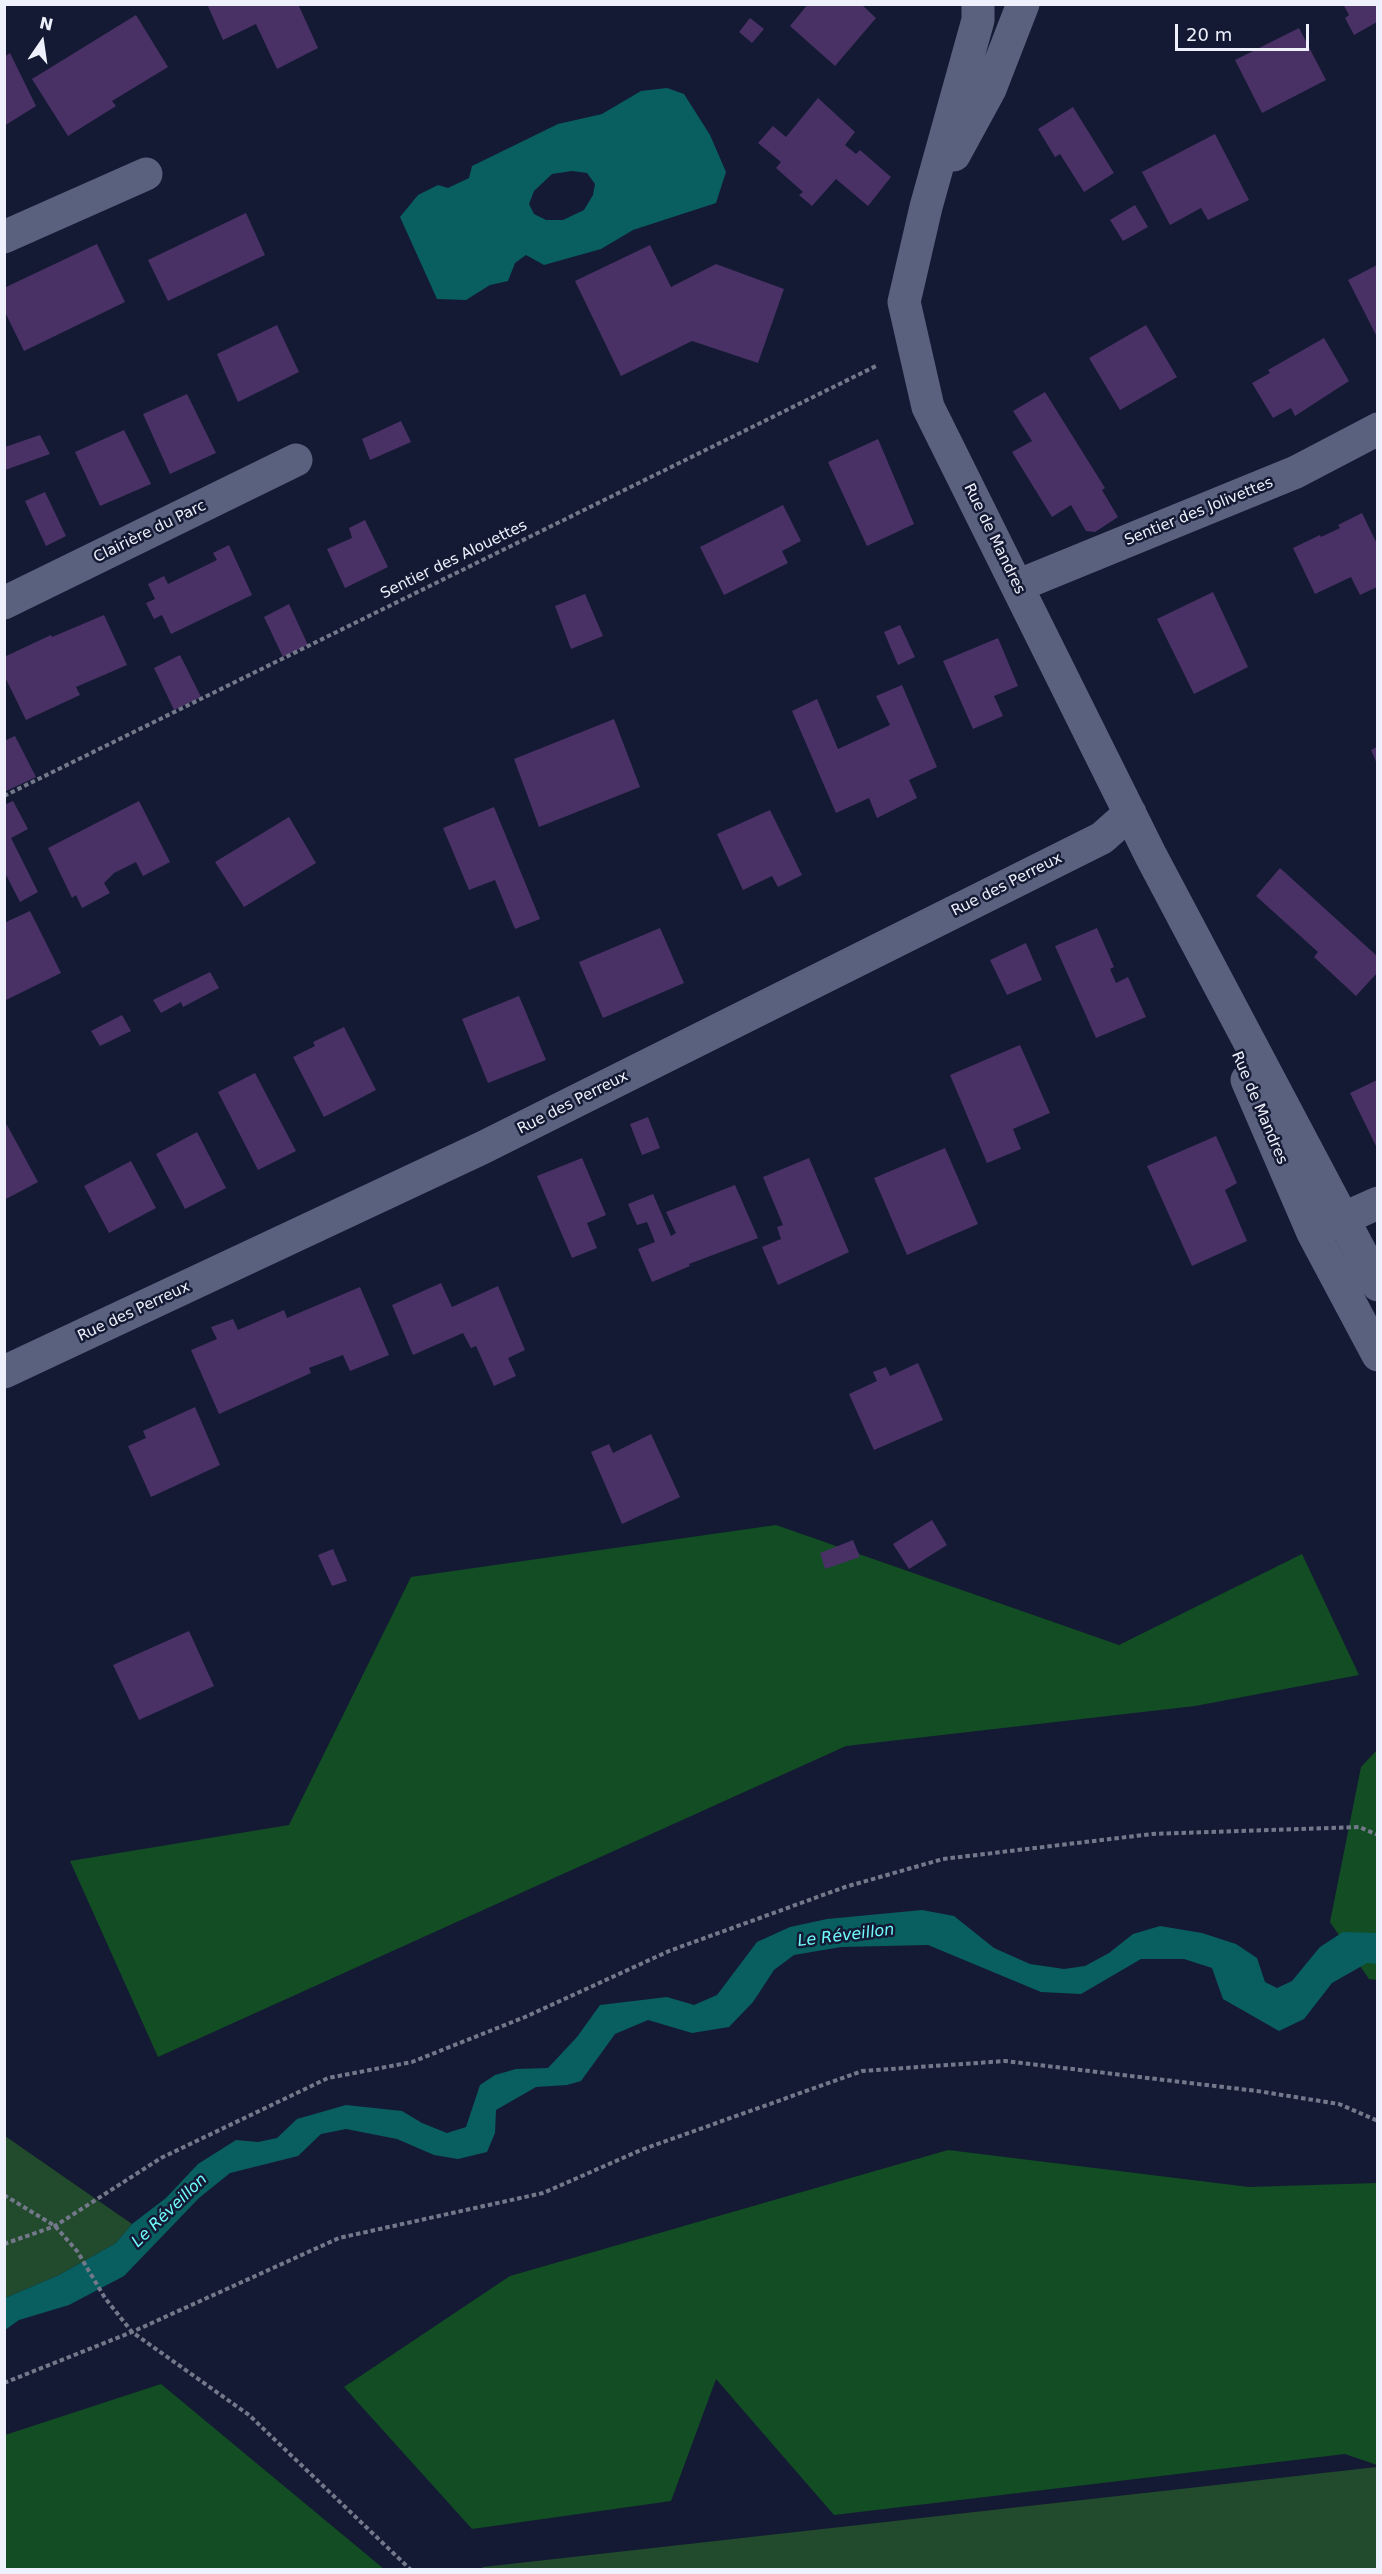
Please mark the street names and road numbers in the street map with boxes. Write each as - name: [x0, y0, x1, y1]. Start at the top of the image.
- street label: Sentier des Jolivettes: [1122, 474, 1276, 550]
- street label: Rue de Mandres: [959, 481, 1029, 597]
- street label: Clairière du Parc: [91, 497, 209, 567]
- street label: Sentier des Alouettes: [378, 517, 530, 603]
- street label: Rue des Perreux: [949, 849, 1065, 921]
- street label: Rue de Mandres: [1227, 1049, 1291, 1167]
- street label: Rue des Perreux: [515, 1067, 631, 1139]
- street label: Rue des Perreux: [75, 1278, 193, 1346]

